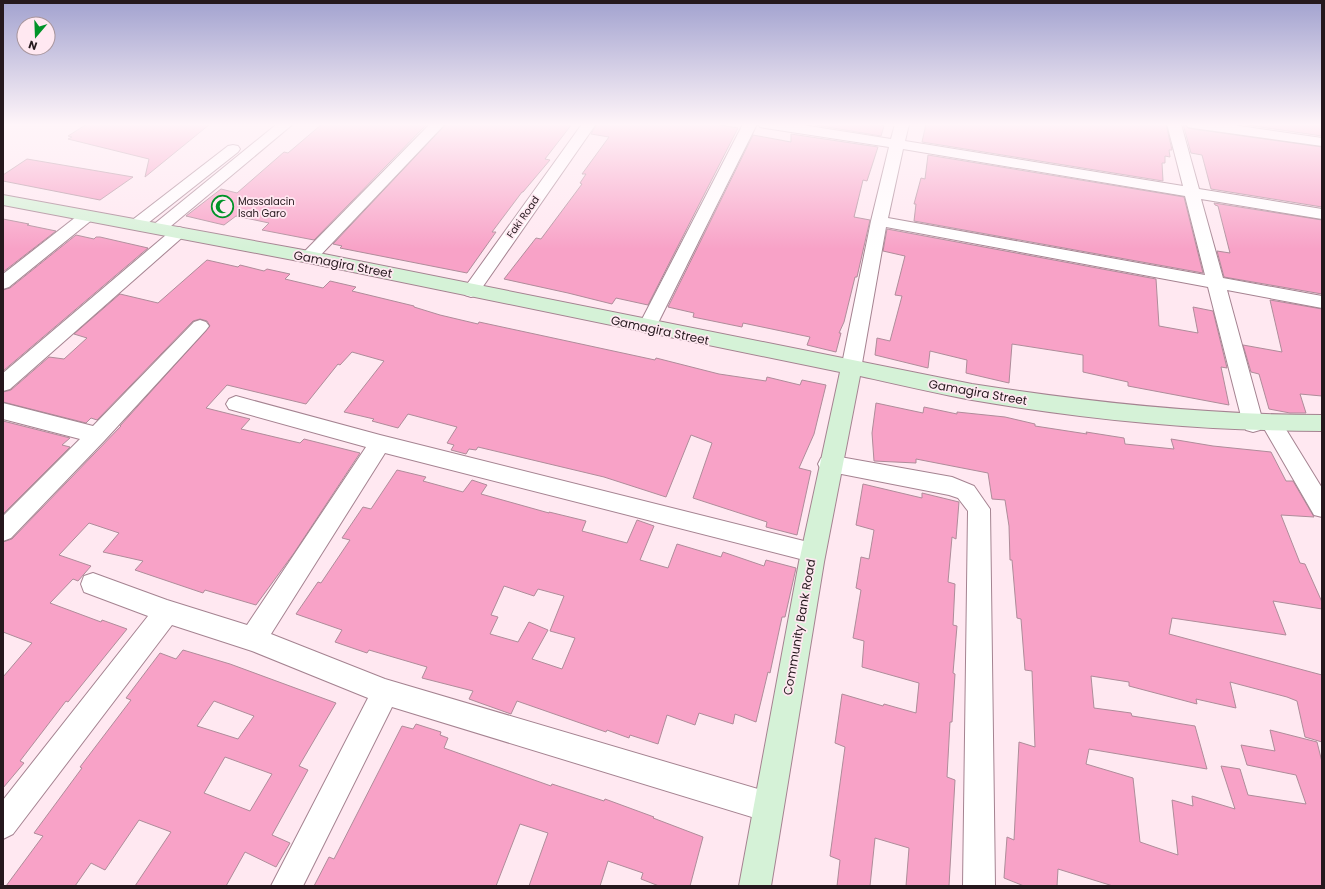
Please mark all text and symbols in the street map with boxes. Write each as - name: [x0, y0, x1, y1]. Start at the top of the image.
- north arrow: [16, 16, 56, 56]
- text: N: [26, 37, 39, 54]
- street label: Faki Road: [503, 193, 543, 241]
- mosque icon: Massalacin Isah Garo: [209, 194, 235, 220]
- place label: Massalacin Isah Garo: [238, 194, 295, 221]
- street label: Gamagira Street: [292, 246, 394, 282]
- street label: Gamagira Street: [609, 311, 711, 349]
- street label: Gamagira Street: [927, 375, 1029, 409]
- street label: Community Bank Road: [779, 558, 819, 696]

